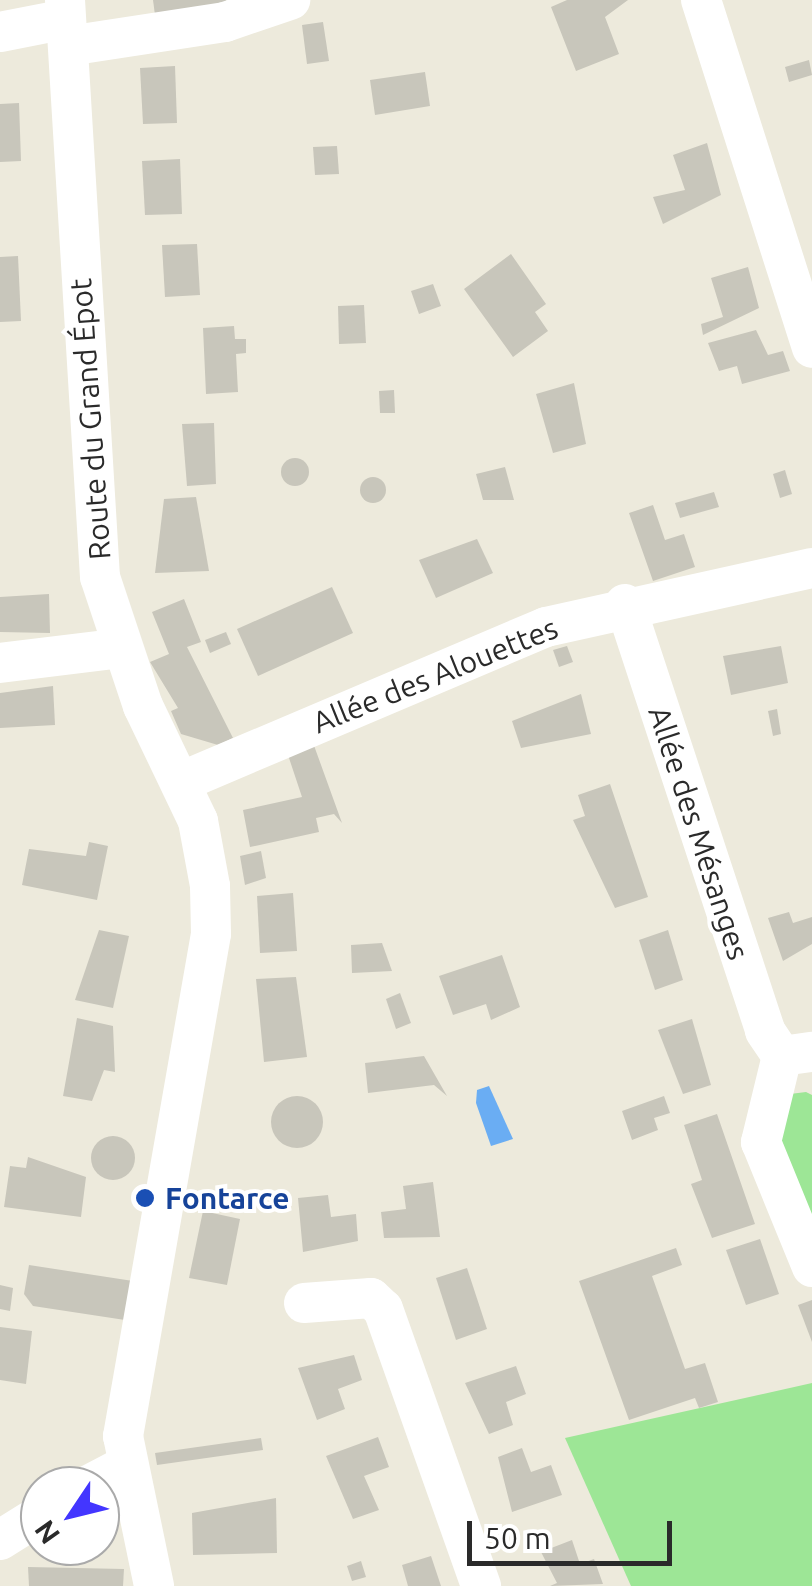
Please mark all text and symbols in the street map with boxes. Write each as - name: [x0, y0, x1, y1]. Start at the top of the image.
- street label: Route du Grand Épot: [62, 277, 118, 561]
- street label: Allée des Alouettes: [307, 609, 563, 741]
- street label: Allée des Mésanges: [641, 702, 757, 964]
- place label: Fontarce: [165, 1180, 290, 1216]
- marker: Fontarce: [134, 1187, 156, 1209]
- north arrow: [20, 1466, 120, 1566]
- scale bar: [472, 1501, 677, 1563]
- text: N: [28, 1515, 65, 1550]
- text: 50 m: [484, 1521, 551, 1555]

